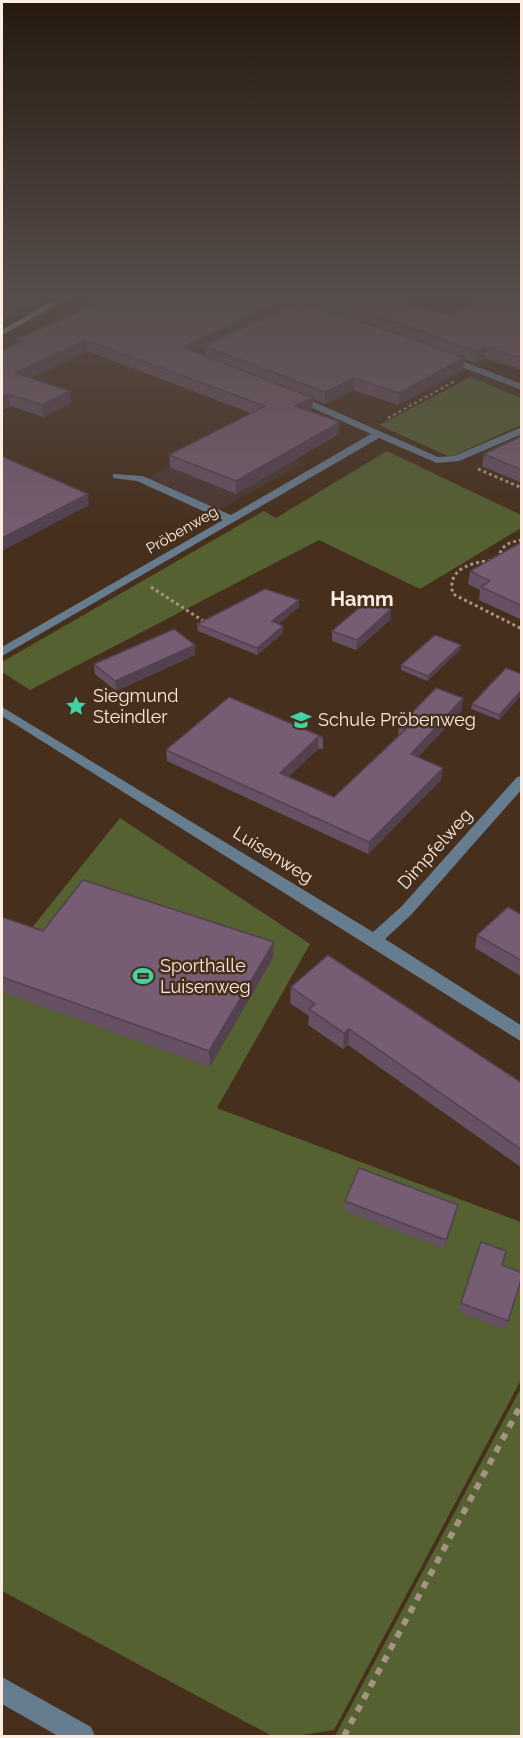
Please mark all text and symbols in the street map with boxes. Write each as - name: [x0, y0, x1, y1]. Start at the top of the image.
- street label: Pröbenweg: [143, 502, 221, 558]
- district label: Hamm: [330, 587, 394, 611]
- place label: Siegmund Steindler: [93, 685, 178, 727]
- place icon: Siegmund Steindler: [64, 694, 88, 718]
- school or university icon: Schule Pröbenweg: [289, 708, 313, 732]
- place label: Schule Pröbenweg: [318, 709, 476, 730]
- street label: Dimpfelweg: [393, 804, 476, 893]
- street label: Luisenweg: [229, 822, 317, 887]
- place label: Sporthalle Luisenweg: [160, 955, 251, 997]
- sports icon: Sporthalle Luisenweg: [131, 964, 155, 988]

